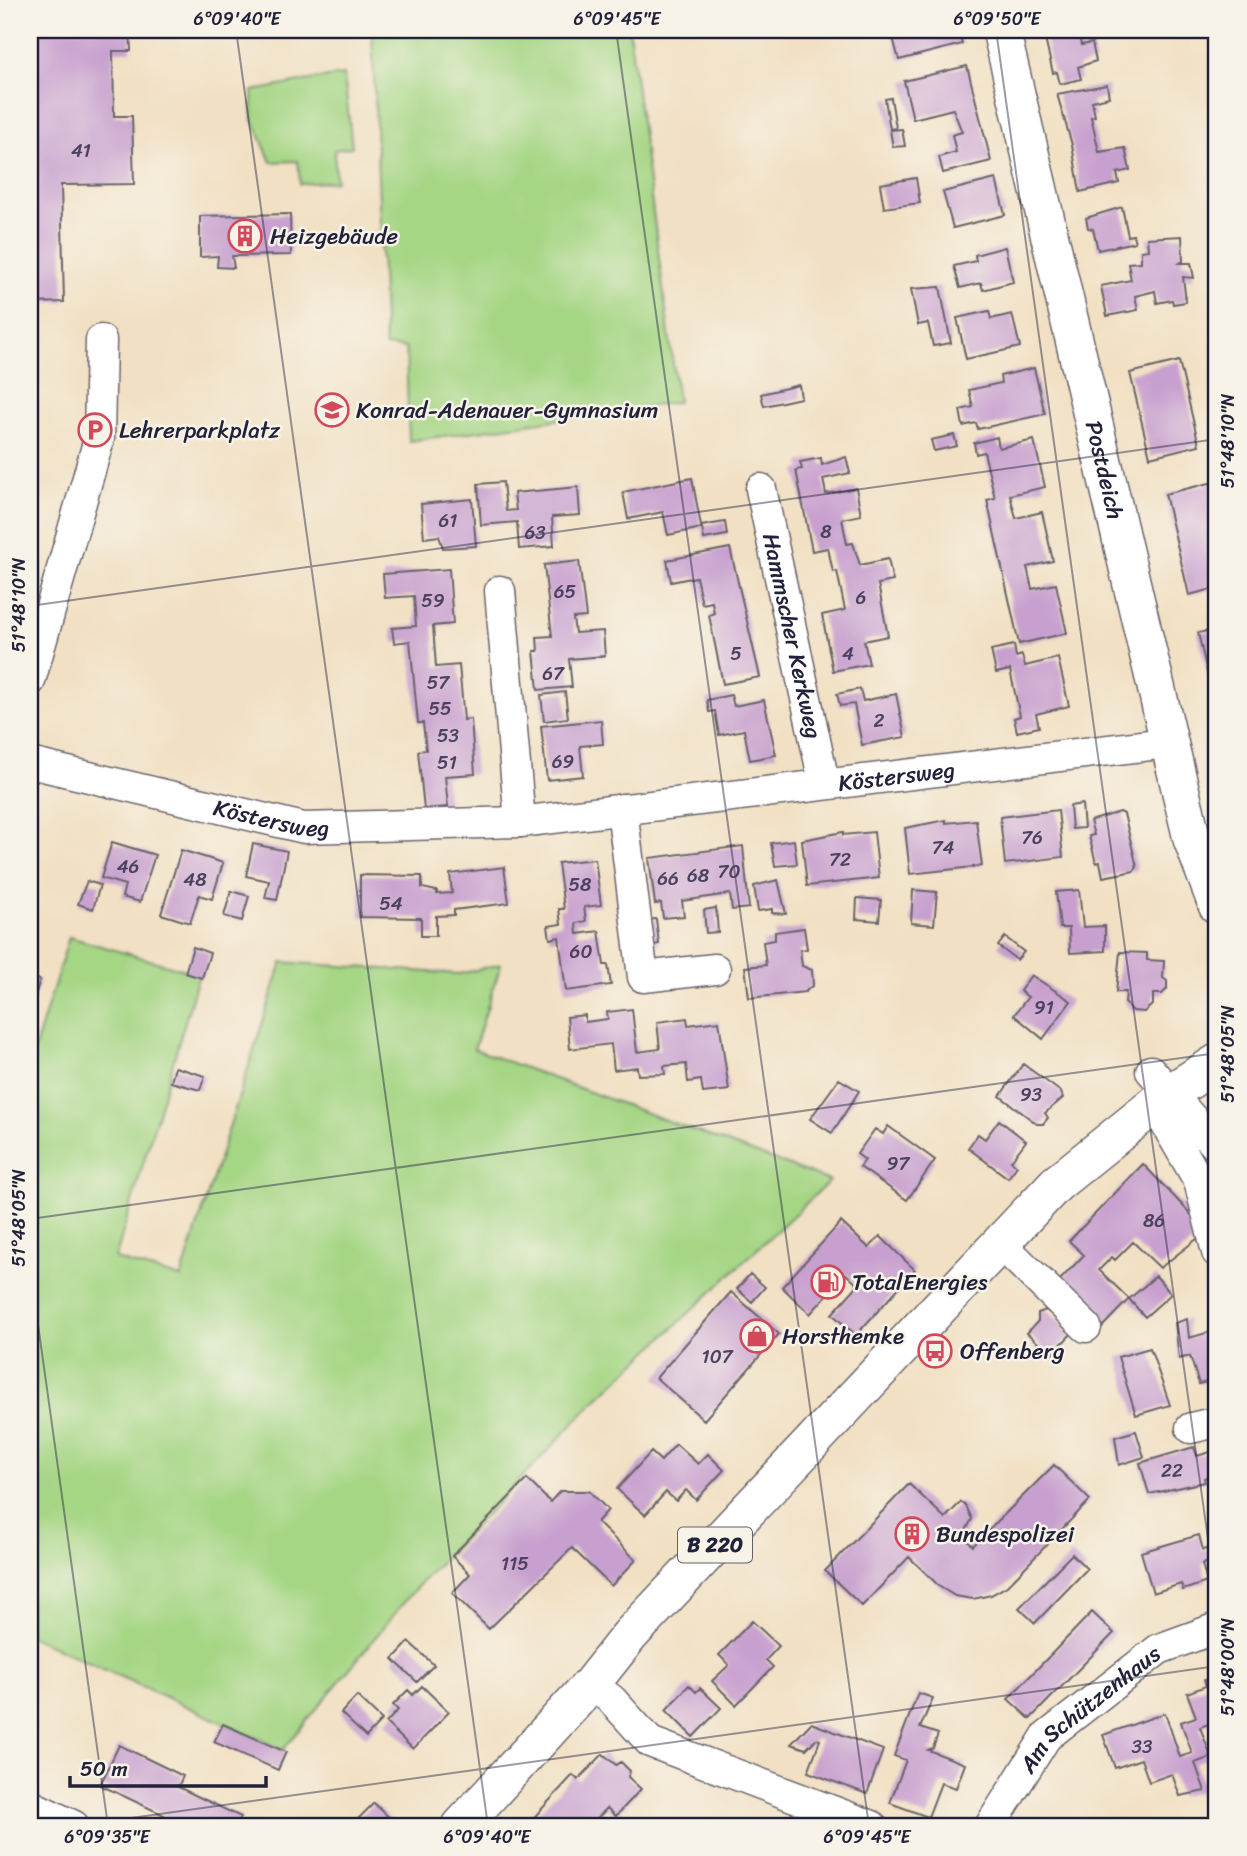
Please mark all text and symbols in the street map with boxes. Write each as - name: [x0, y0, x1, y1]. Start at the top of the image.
- text: 6°09'40"E: [193, 3, 282, 35]
- text: 6°09'45"E: [574, 3, 661, 35]
- text: 6°09'50"E: [954, 3, 1041, 35]
- house number: 41: [71, 134, 91, 167]
- place label: Heizgebäude: [270, 216, 398, 257]
- building icon: Heizgebäude: [226, 217, 264, 255]
- place label: Konrad-Adenauer-Gymnasium: [356, 390, 658, 431]
- school or university icon: Konrad-Adenauer-Gymnasium: [313, 391, 351, 429]
- text: 51°48'10"N: [1212, 393, 1244, 488]
- place label: Lehrerparkplatz: [119, 410, 281, 451]
- parking icon: Lehrerparkplatz: [76, 411, 114, 449]
- street label: Postdeich: [1073, 417, 1136, 523]
- house number: 61: [439, 504, 457, 537]
- house number: 8: [820, 515, 832, 548]
- house number: 63: [524, 516, 546, 549]
- street label: Hammscher Kerkweg: [750, 529, 834, 743]
- text: 51°48'10"N: [3, 557, 35, 652]
- house number: 65: [554, 575, 577, 608]
- house number: 6: [856, 581, 866, 614]
- house number: 59: [421, 584, 445, 617]
- house number: 5: [730, 637, 742, 670]
- house number: 4: [842, 637, 854, 670]
- house number: 67: [542, 657, 565, 690]
- house number: 57: [427, 666, 450, 699]
- house number: 55: [428, 692, 452, 725]
- house number: 2: [874, 704, 885, 737]
- house number: 53: [437, 719, 460, 752]
- house number: 69: [552, 745, 574, 778]
- house number: 51: [437, 746, 457, 779]
- street label: Köstersweg: [836, 749, 957, 804]
- street label: Köstersweg: [209, 787, 330, 849]
- house number: 76: [1021, 821, 1043, 854]
- house number: 74: [932, 831, 954, 864]
- house number: 72: [829, 843, 851, 876]
- house number: 46: [117, 850, 139, 883]
- house number: 70: [718, 855, 740, 888]
- house number: 68: [687, 859, 710, 892]
- house number: 66: [657, 862, 679, 895]
- house number: 48: [183, 863, 207, 896]
- house number: 58: [568, 868, 592, 901]
- house number: 54: [379, 887, 403, 920]
- house number: 60: [570, 935, 592, 968]
- house number: 91: [1034, 991, 1054, 1024]
- text: 51°48'05"N: [1212, 1005, 1244, 1103]
- house number: 93: [1020, 1078, 1043, 1111]
- house number: 97: [887, 1147, 910, 1180]
- text: 51°48'05"N: [3, 1169, 35, 1267]
- house number: 86: [1143, 1204, 1165, 1237]
- place label: TotalEnergies: [852, 1262, 988, 1303]
- fuel station icon: TotalEnergies: [809, 1263, 847, 1301]
- place label: Horsthemke: [782, 1316, 904, 1357]
- shop icon: Horsthemke: [738, 1317, 776, 1355]
- place label: Offenberg: [960, 1331, 1065, 1372]
- bus stop icon: Offenberg: [916, 1332, 954, 1370]
- house number: 107: [701, 1340, 734, 1373]
- house number: 22: [1161, 1454, 1183, 1487]
- place label: Bundespolizei: [936, 1514, 1075, 1555]
- building icon: Bundespolizei: [893, 1515, 931, 1553]
- road number: B 220: [678, 1528, 752, 1562]
- house number: 115: [501, 1547, 529, 1580]
- text: 51°48'00"N: [1212, 1618, 1244, 1716]
- street label: Am Schützenhaus: [1007, 1634, 1171, 1783]
- house number: 33: [1132, 1730, 1153, 1763]
- scale bar: [70, 1744, 266, 1788]
- text: 50 m: [80, 1750, 128, 1788]
- text: 6°09'35"E: [64, 1821, 151, 1853]
- text: 6°09'40"E: [443, 1821, 532, 1853]
- text: 6°09'45"E: [824, 1821, 911, 1853]

